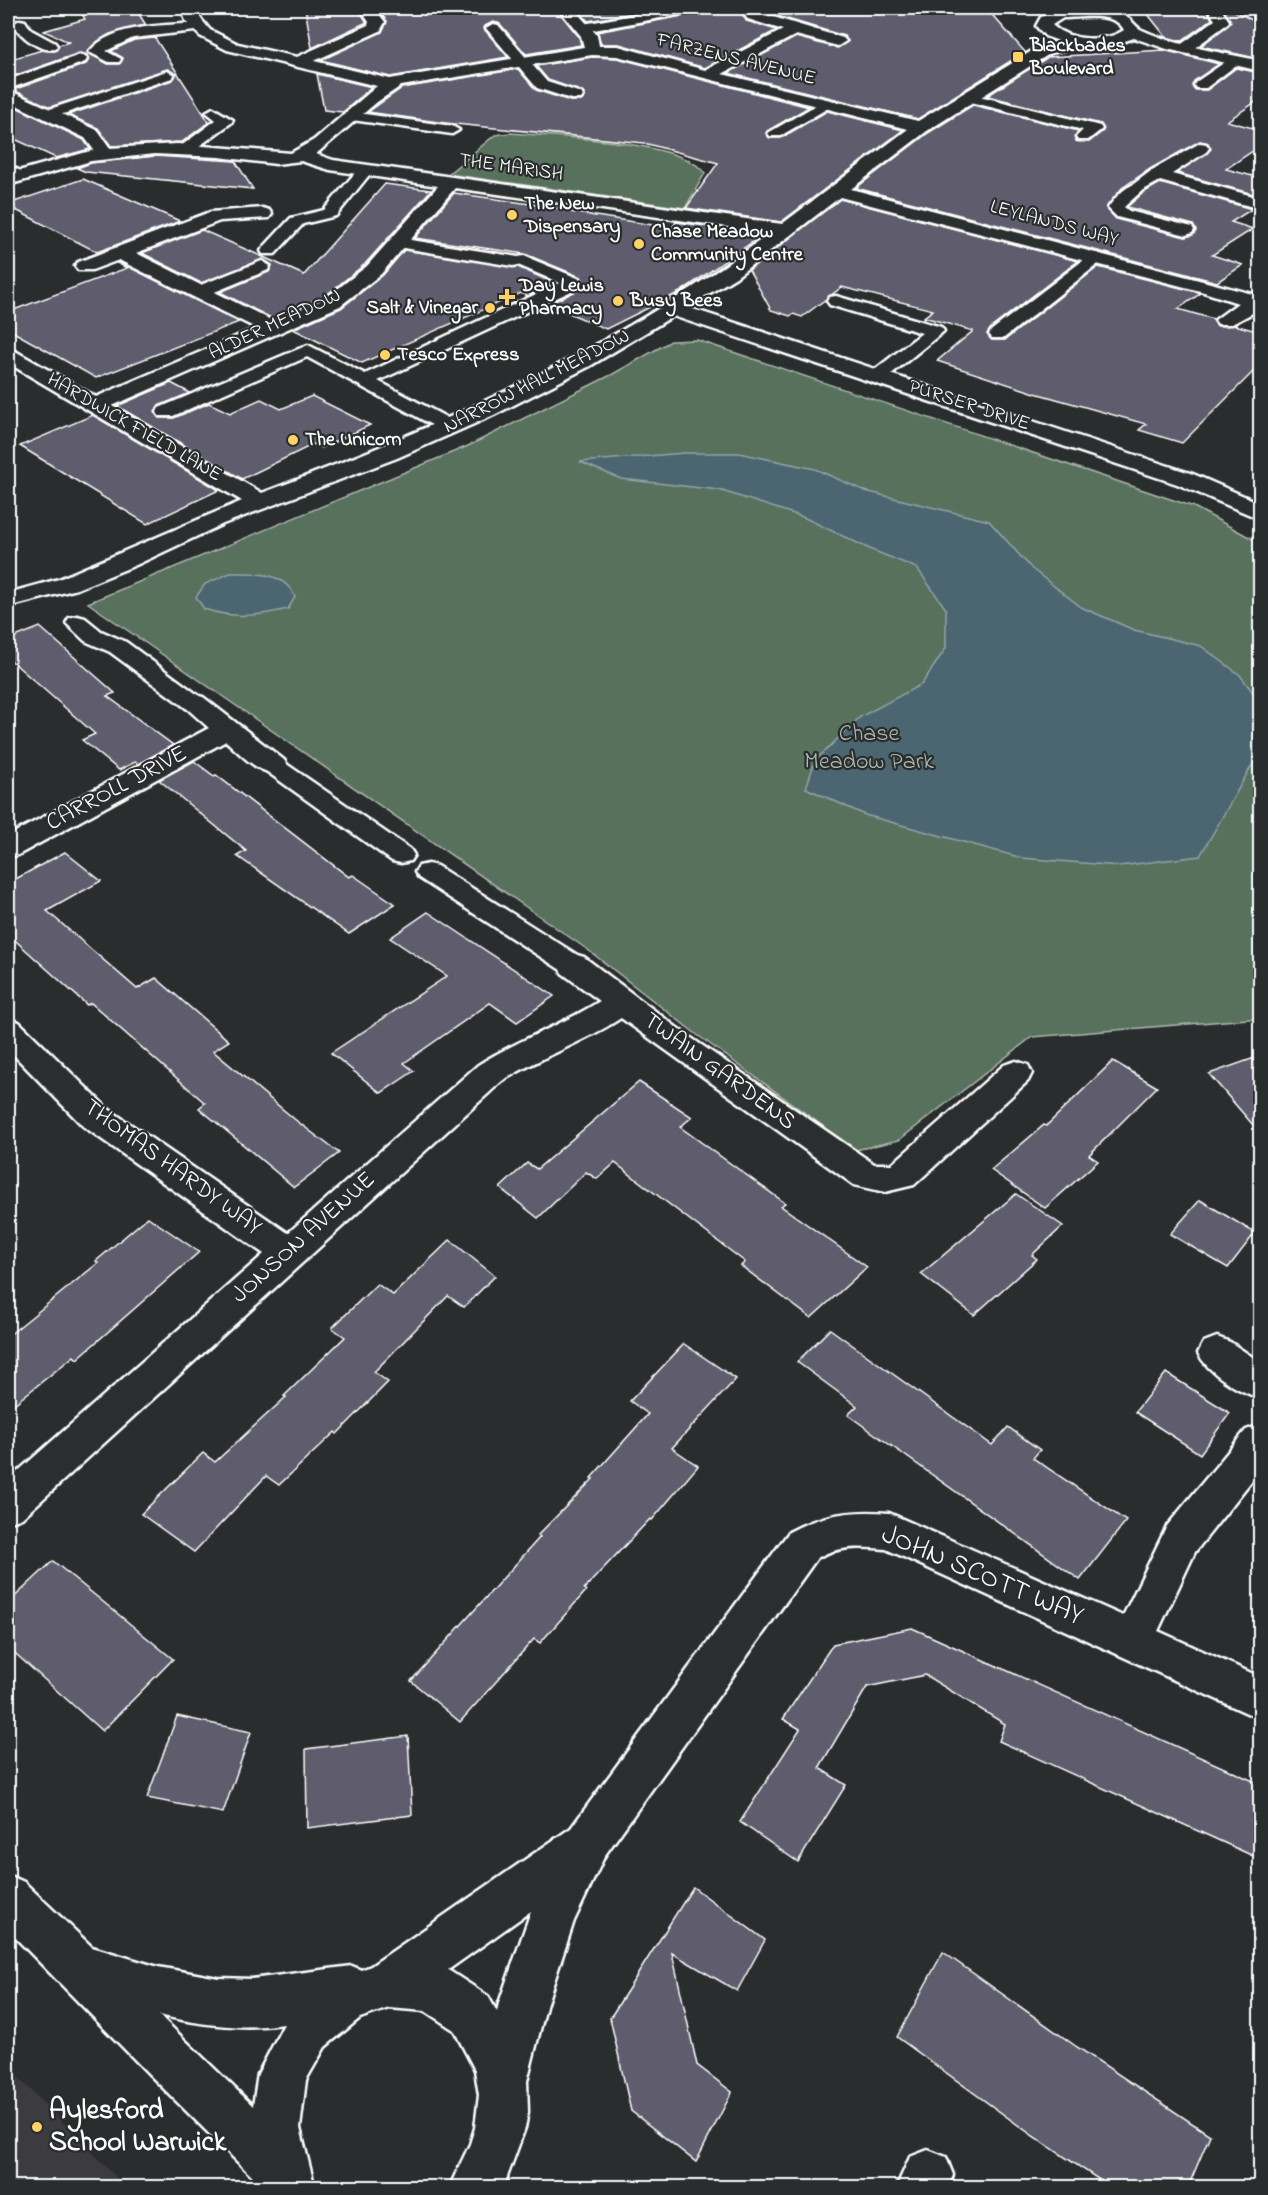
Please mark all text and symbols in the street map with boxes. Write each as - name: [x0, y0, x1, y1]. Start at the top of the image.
- street label: FARZENS AVENUE: [652, 26, 819, 94]
- place label: Blackbades Boulevard: [1029, 32, 1126, 84]
- marker: Blackbades Boulevard: [1011, 50, 1025, 64]
- street label: THE MARISH: [457, 146, 565, 190]
- place label: The New Dispensary: [523, 190, 620, 243]
- street label: LEYLANDS WAY: [987, 193, 1121, 255]
- marker: The New Dispensary: [505, 208, 519, 222]
- place label: Chase Meadow Community Centre: [651, 218, 804, 271]
- marker: Chase Meadow Community Centre: [632, 237, 646, 251]
- place label: Day Lewis Pharmacy: [518, 272, 604, 325]
- street label: ALDER MEADOW: [204, 282, 346, 368]
- place label: Busy Bees: [629, 287, 723, 317]
- marker: Day Lewis Pharmacy: [500, 290, 514, 304]
- place label: Salt & Vinegar: [366, 294, 479, 324]
- marker: Busy Bees: [611, 294, 625, 308]
- marker: Salt & Vinegar: [483, 301, 497, 315]
- street label: NARROW HALL MEADOW: [439, 322, 635, 442]
- place label: Tesco Express: [397, 341, 519, 370]
- marker: Tesco Express: [378, 348, 392, 362]
- street label: HARDWICK FIELD LANE: [41, 366, 227, 490]
- street label: PURSER DRIVE: [905, 373, 1033, 439]
- place label: The Unicorn: [305, 426, 401, 455]
- marker: The Unicorn: [286, 433, 300, 447]
- park label: Chase Meadow Park: [804, 717, 934, 780]
- street label: CARROLL DRIVE: [40, 737, 194, 841]
- street label: TWAIN GARDENS: [635, 1004, 803, 1140]
- street label: THOMAS HARDY WAY: [75, 1091, 269, 1245]
- street label: JONSON AVENUE: [224, 1164, 384, 1312]
- street label: JOHN SCOTT WAY: [875, 1515, 1090, 1637]
- place label: Aylesford School Warwick: [49, 2091, 227, 2164]
- marker: Aylesford School Warwick: [30, 2120, 44, 2134]

